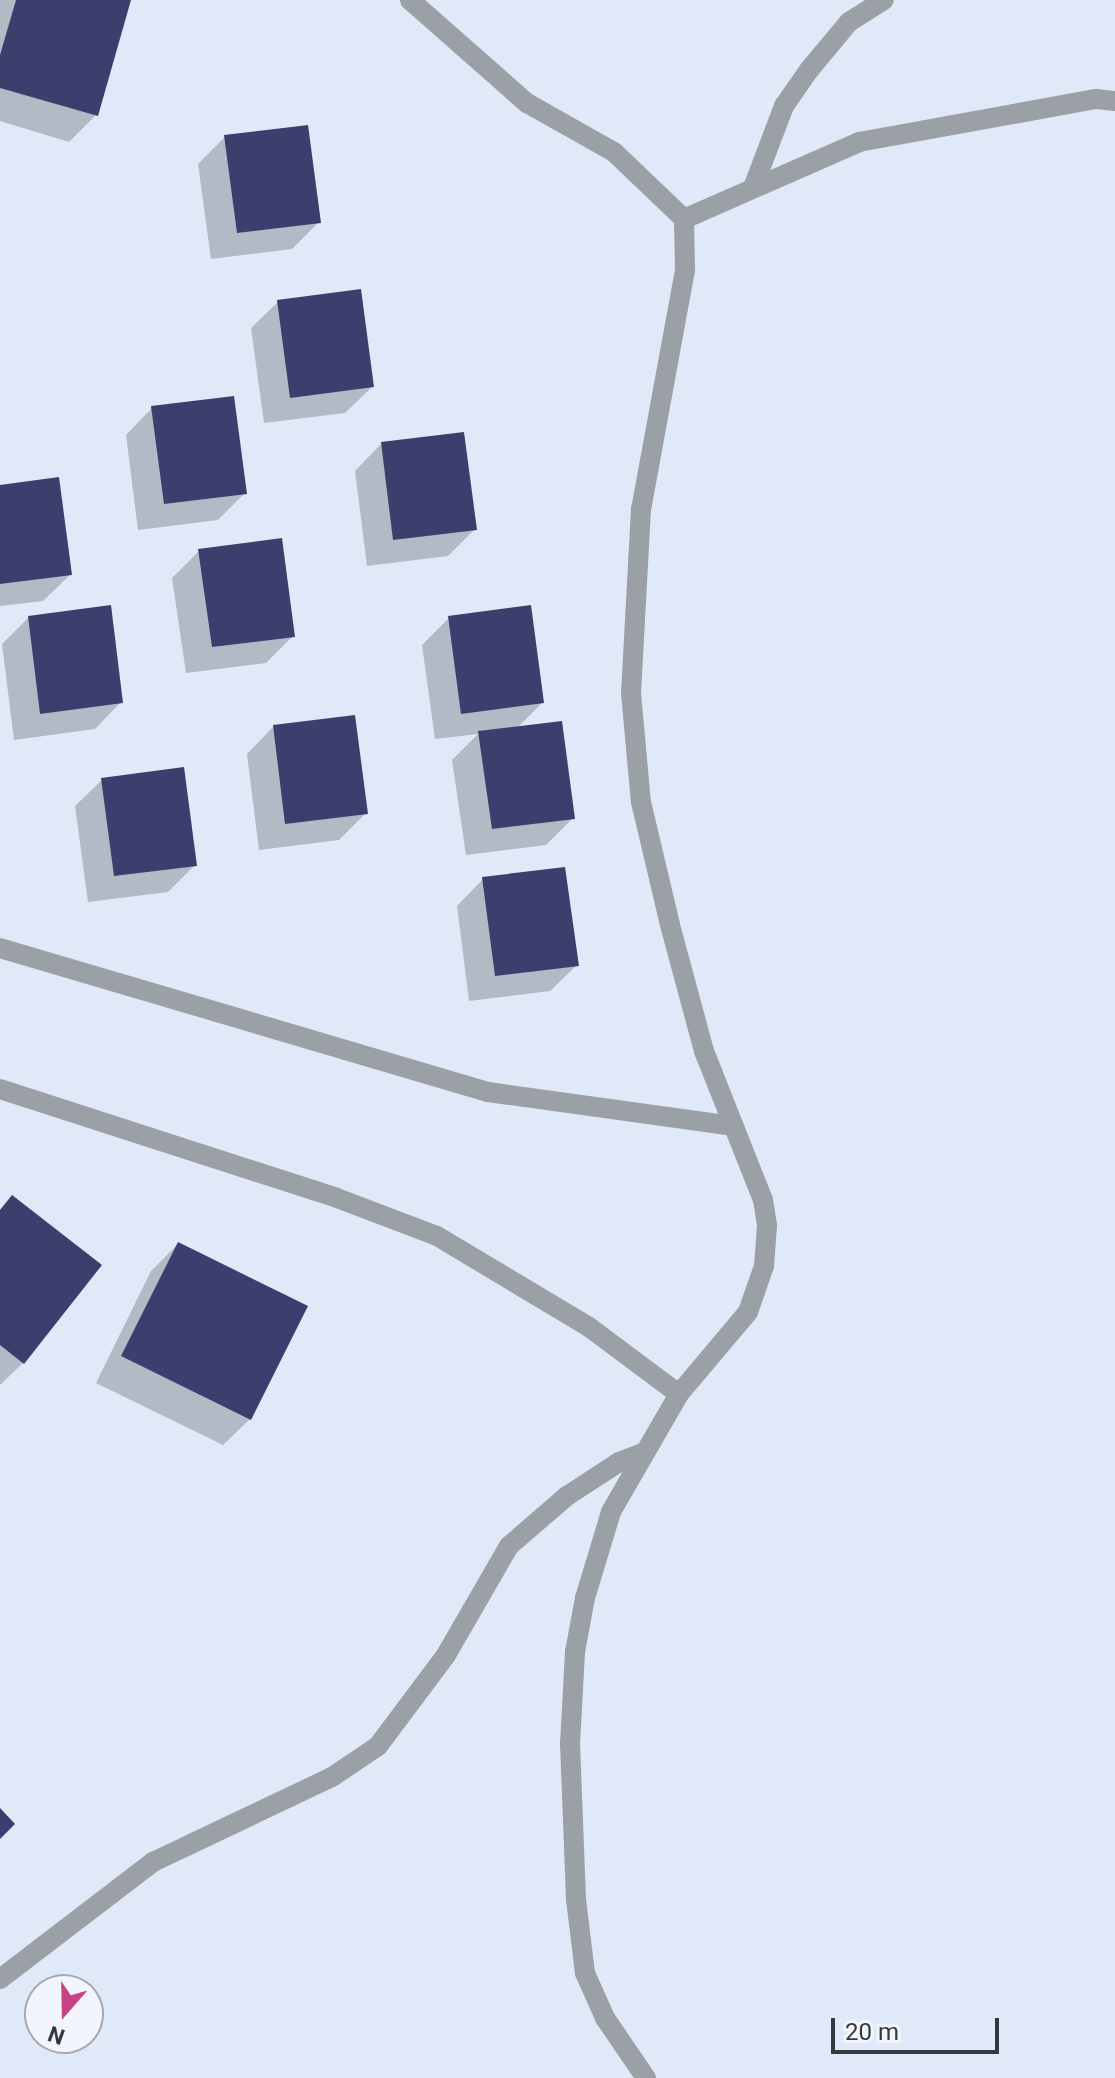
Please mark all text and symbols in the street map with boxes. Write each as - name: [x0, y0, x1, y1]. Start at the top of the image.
- north arrow: [24, 1974, 104, 2054]
- scale bar: [835, 2002, 1003, 2052]
- text: 20 m: [845, 2018, 899, 2046]
- text: N: [45, 2021, 68, 2050]

